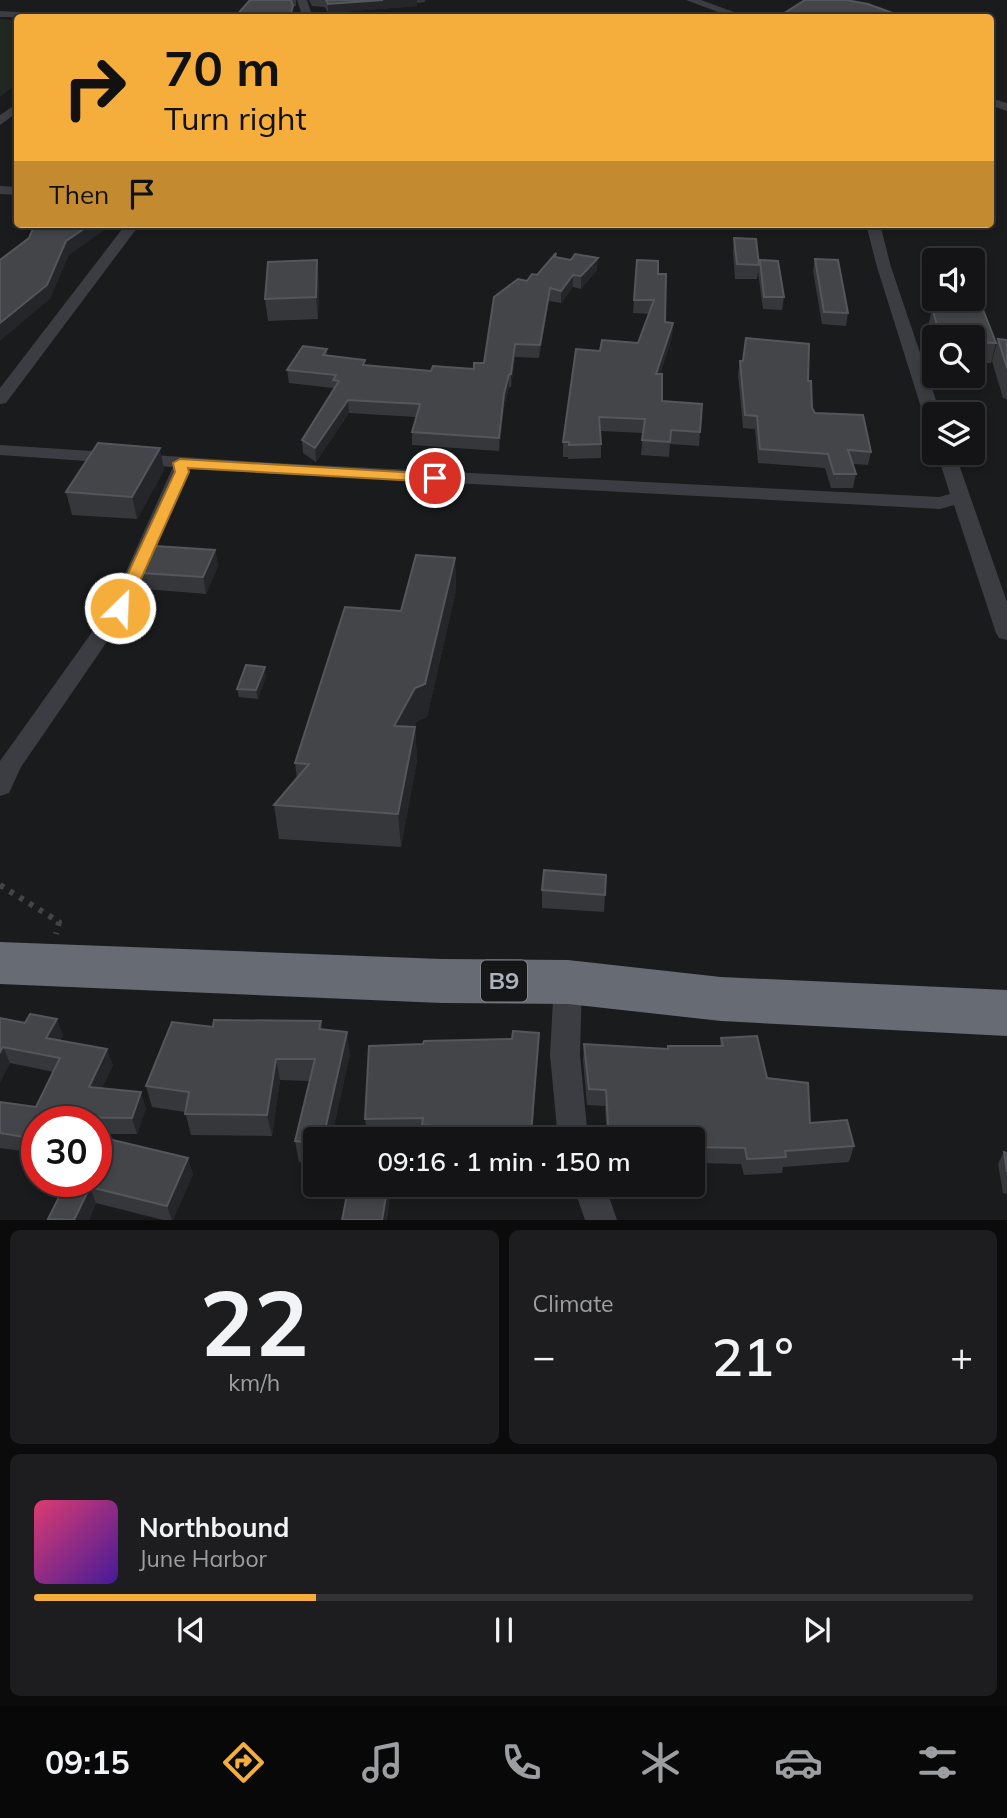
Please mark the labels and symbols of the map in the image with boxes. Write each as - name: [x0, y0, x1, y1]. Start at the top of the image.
- pin: [405, 448, 465, 508]
- position arrow: [83, 571, 157, 645]
- road number: B9: [481, 960, 527, 1001]
- speed limit sign: 30: [21, 1106, 112, 1197]

